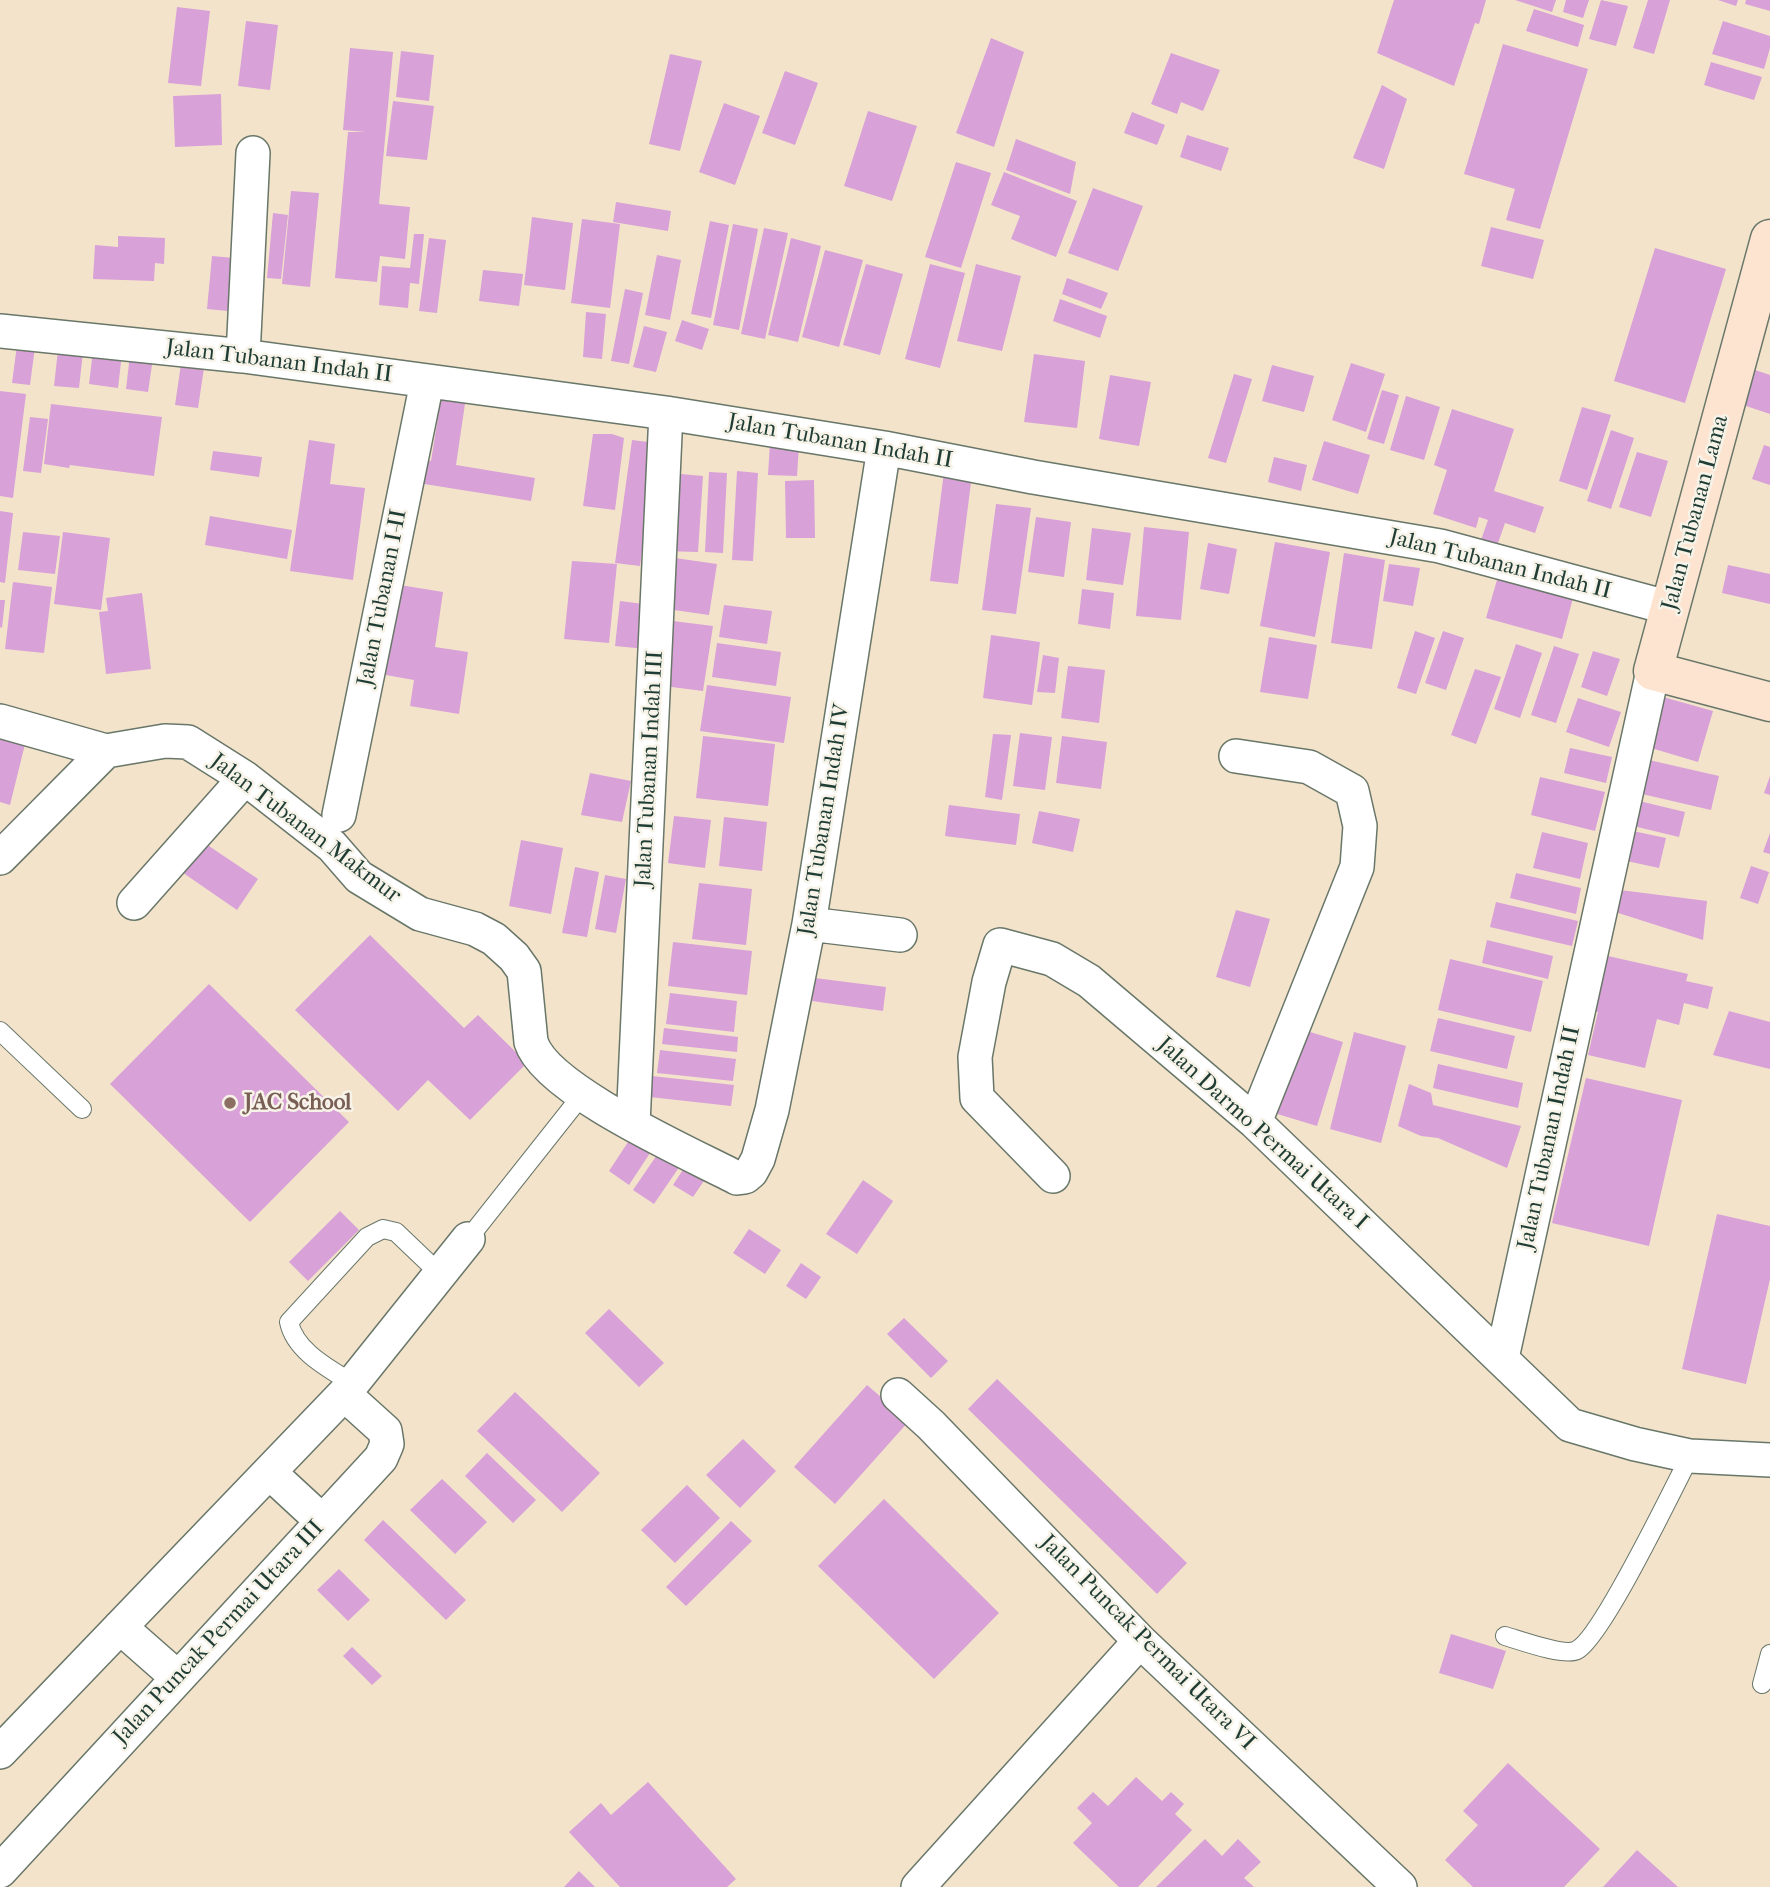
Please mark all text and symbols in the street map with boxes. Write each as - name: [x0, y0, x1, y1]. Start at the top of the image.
- street label: Jalan Tubanan Indah II: [164, 334, 394, 390]
- street label: Jalan Tubanan Indah II: [725, 409, 955, 475]
- street label: Jalan Tubanan Lama: [1657, 412, 1735, 614]
- street label: Jalan Tubanan I-II: [352, 507, 414, 689]
- street label: Jalan Tubanan Indah II: [1386, 524, 1614, 606]
- street label: Jalan Tubanan Indah III: [630, 650, 670, 888]
- street label: Jalan Tubanan Indah IV: [793, 702, 857, 938]
- street label: Jalan Tubanan Makmur: [204, 748, 406, 910]
- street label: Jalan Tubanan Indah II: [1513, 1024, 1587, 1252]
- street label: Jalan Darmo Permai Utara I: [1151, 1032, 1373, 1236]
- place label: JAC School: [244, 1089, 351, 1117]
- marker: JAC School: [222, 1095, 238, 1111]
- street label: Jalan Puncak Permai Utara III: [108, 1515, 330, 1751]
- street label: Jalan Puncak Permai Utara VI: [1033, 1529, 1261, 1757]

